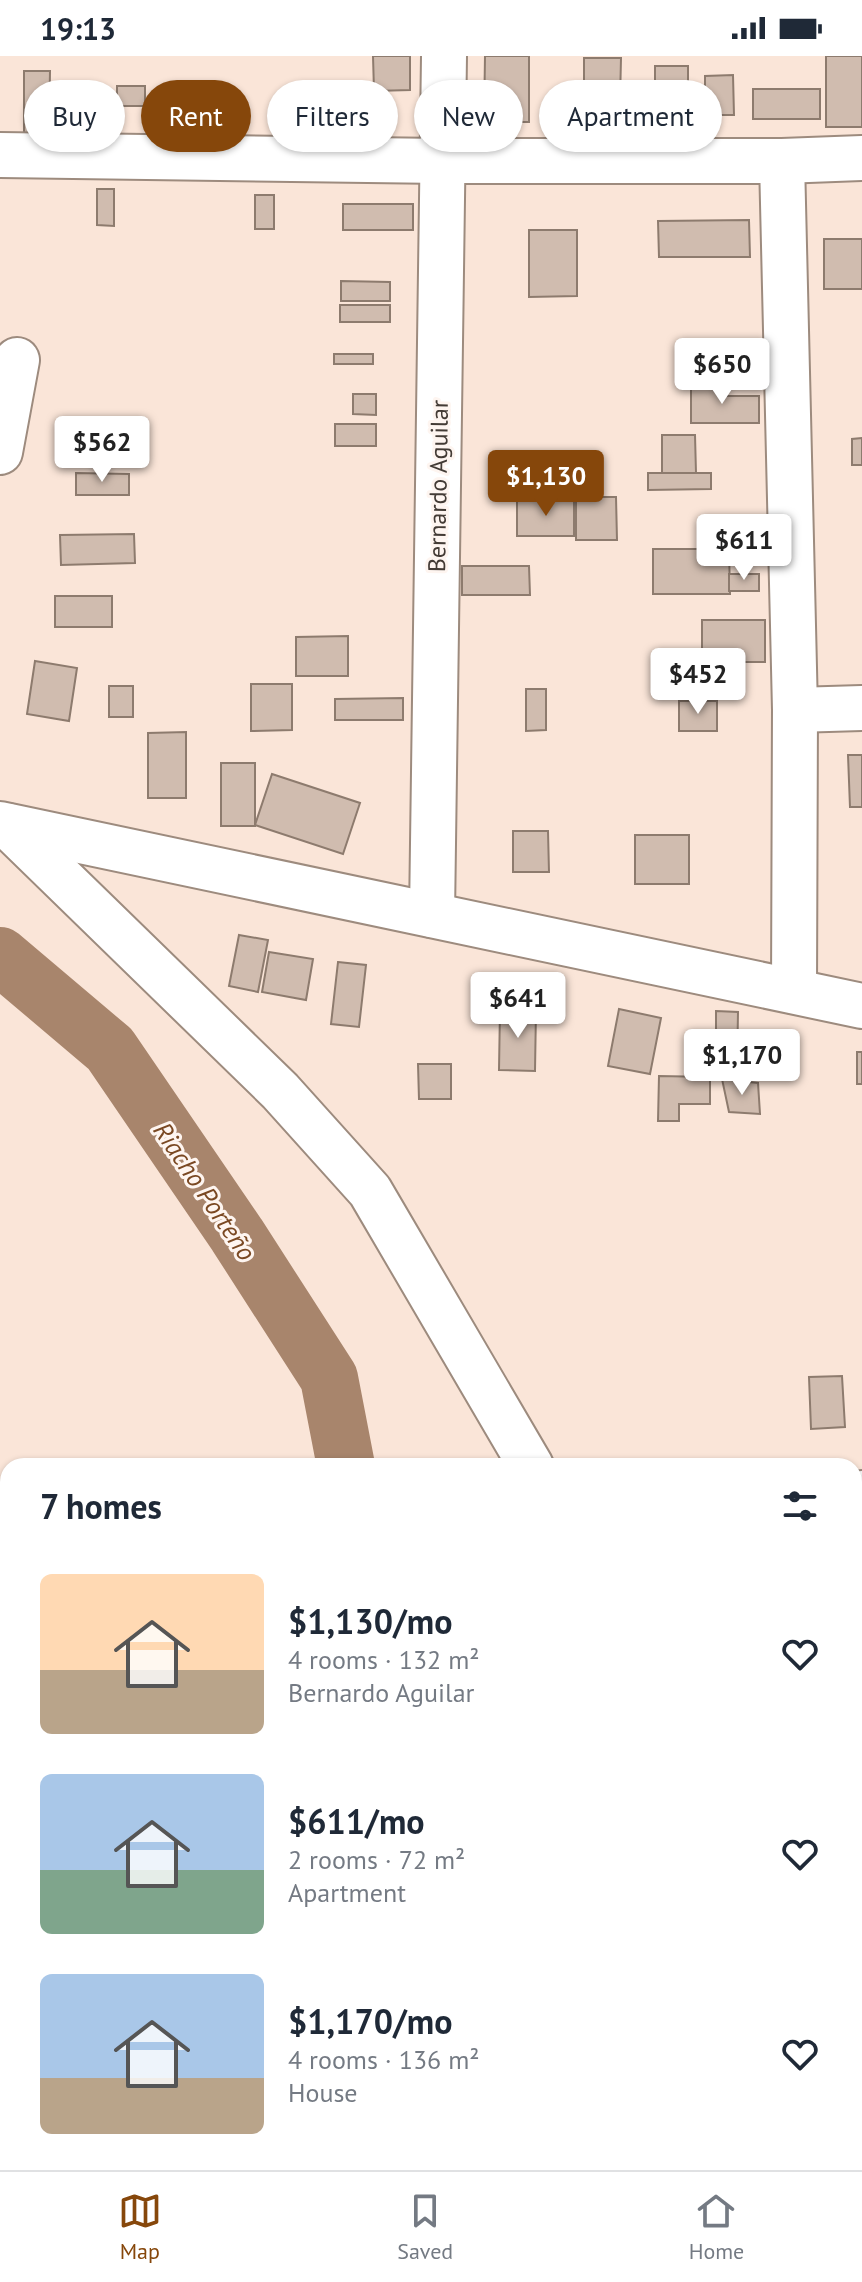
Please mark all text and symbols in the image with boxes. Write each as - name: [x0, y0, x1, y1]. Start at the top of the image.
- text: 19:13: [40, 9, 116, 48]
- chip: Buy: [24, 80, 125, 152]
- chip: Rent: [141, 80, 251, 152]
- chip: Filters: [267, 80, 398, 152]
- chip: New: [414, 80, 523, 152]
- chip: Apartment: [539, 80, 722, 152]
- pin: $650: [675, 338, 769, 406]
- text: $650: [693, 347, 751, 380]
- street label: Bernardo Aguilar: [421, 400, 455, 572]
- pin: $562: [55, 416, 149, 484]
- text: $562: [73, 425, 131, 458]
- pin: $1,130: [481, 450, 611, 518]
- text: $1,130: [506, 459, 586, 492]
- pin: $611: [697, 514, 791, 582]
- text: $611: [715, 523, 773, 556]
- pin: $452: [651, 648, 745, 716]
- text: $452: [669, 657, 727, 690]
- pin: $641: [471, 972, 565, 1040]
- text: $641: [489, 981, 547, 1014]
- pin: $1,170: [677, 1029, 807, 1097]
- text: $1,170: [702, 1038, 782, 1071]
- water label: Riacho Porteño: [147, 1115, 264, 1267]
- text: 7 homes: [40, 1484, 162, 1528]
- icon: filters: [778, 1484, 822, 1528]
- text: $1,130/mo: [288, 1599, 452, 1643]
- icon: home: [104, 1606, 200, 1702]
- icon: heart: [778, 1632, 822, 1676]
- text: 4 rooms · 132 m²: [288, 1643, 480, 1676]
- text: Bernardo Aguilar: [288, 1676, 474, 1709]
- text: $611/mo: [288, 1799, 425, 1843]
- icon: home: [104, 1806, 200, 1902]
- icon: heart: [778, 1832, 822, 1876]
- text: 2 rooms · 72 m²: [288, 1843, 465, 1876]
- text: Apartment: [288, 1876, 406, 1909]
- text: $1,170/mo: [288, 1999, 452, 2043]
- icon: home: [104, 2006, 200, 2102]
- icon: heart: [778, 2032, 822, 2076]
- text: 4 rooms · 136 m²: [288, 2043, 480, 2076]
- text: House: [288, 2076, 358, 2109]
- tab: Map: [118, 2189, 162, 2265]
- tab: Saved: [397, 2189, 453, 2265]
- tab: Home: [689, 2189, 744, 2265]

